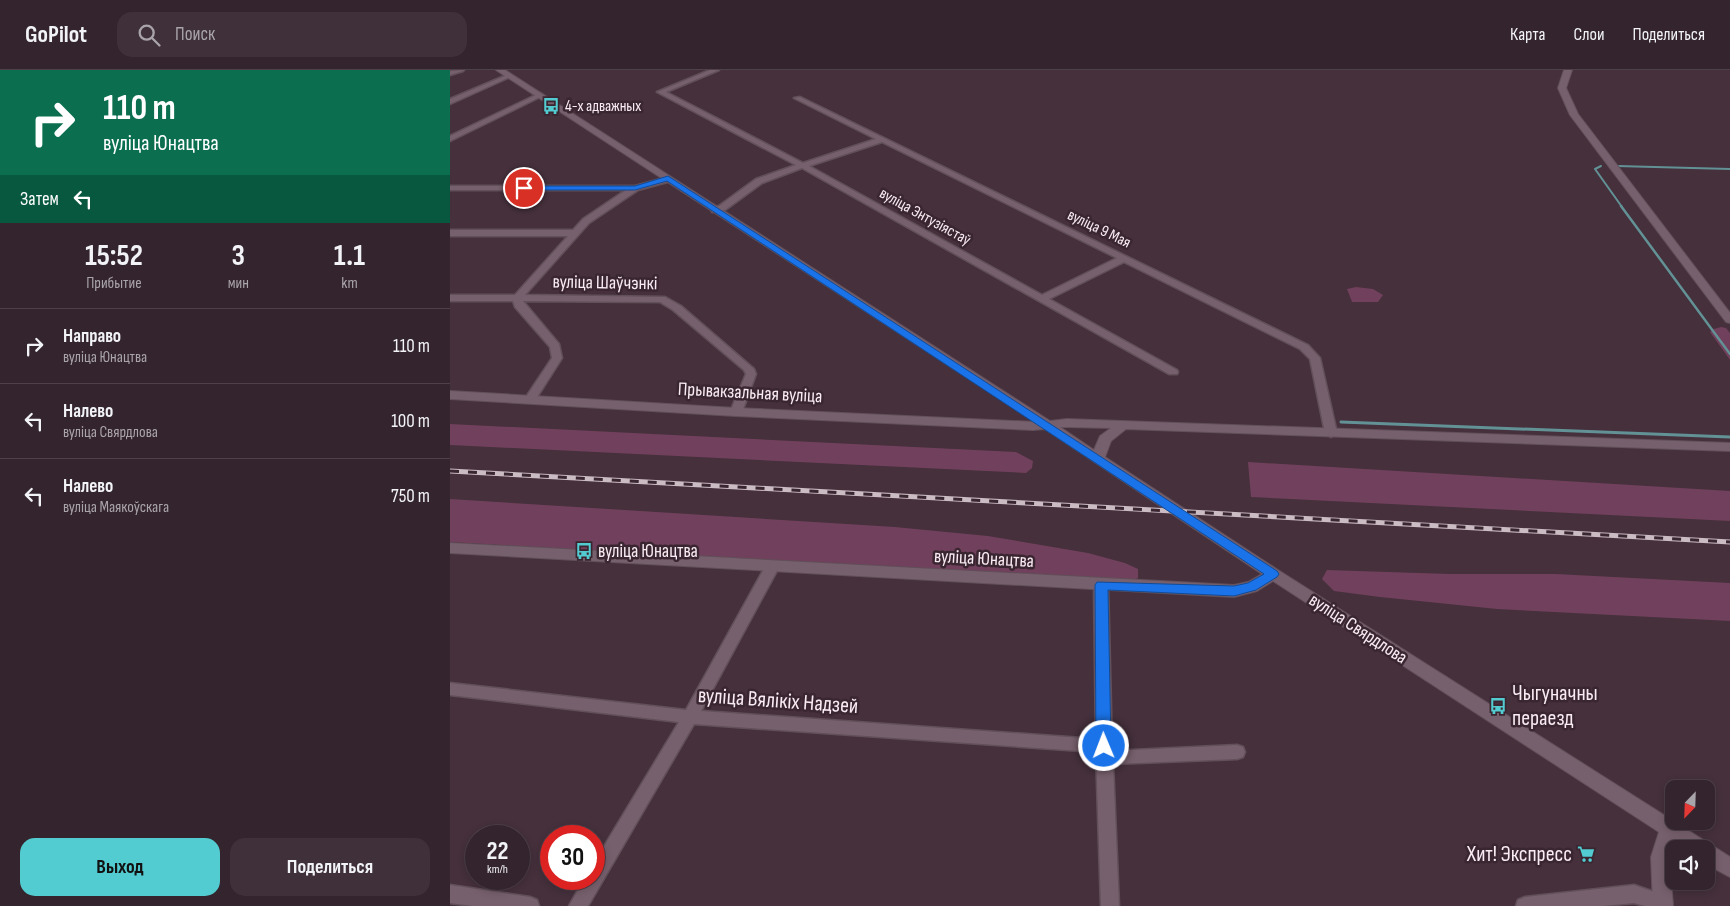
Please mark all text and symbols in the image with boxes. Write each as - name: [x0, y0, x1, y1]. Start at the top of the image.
- search box: [117, 12, 467, 57]
- text: GoPilot: [25, 20, 87, 49]
- icon: search: [135, 21, 163, 49]
- text: Поиск: [175, 23, 215, 46]
- text: Карта: [1510, 24, 1546, 45]
- text: Слои: [1574, 24, 1605, 45]
- text: Поделиться: [1633, 24, 1705, 45]
- text: 110 m: [103, 87, 176, 130]
- icon: right: [20, 90, 85, 155]
- bus stop icon: 4-х адважных: [541, 96, 561, 116]
- place label: 4-х адважных: [565, 97, 641, 116]
- text: вуліца Юнацтва: [103, 130, 219, 157]
- pin: [503, 167, 545, 209]
- icon: arrive: [510, 174, 538, 202]
- street label: вуліца Энтузіястаў: [876, 184, 974, 250]
- icon: left: [69, 185, 97, 213]
- text: Затем: [20, 188, 59, 211]
- street label: вуліца 9 Мая: [1064, 206, 1134, 252]
- text: 15:52: [85, 238, 143, 274]
- text: 3: [232, 238, 245, 274]
- text: 1.1: [334, 238, 365, 274]
- street label: вуліца Шаўчэнкі: [552, 271, 658, 295]
- text: Прибытие: [86, 274, 142, 293]
- text: мин: [228, 274, 249, 293]
- text: km: [341, 274, 358, 293]
- text: Направо: [63, 325, 121, 348]
- icon: right: [20, 332, 48, 360]
- text: 110 m: [393, 335, 430, 358]
- text: вуліца Юнацтва: [63, 348, 147, 367]
- street label: Прывакзальная вуліца: [677, 378, 823, 408]
- text: Налево: [63, 400, 113, 423]
- icon: left: [20, 407, 48, 435]
- text: 100 m: [391, 410, 430, 433]
- text: вуліца Свярдлова: [63, 423, 158, 442]
- text: Налево: [63, 475, 113, 498]
- icon: left: [20, 482, 48, 510]
- text: 750 m: [391, 485, 430, 508]
- text: вуліца Маякоўскага: [63, 498, 169, 517]
- place label: вуліца Юнацтва: [598, 540, 698, 563]
- bus stop icon: вуліца Юнацтва: [574, 541, 594, 561]
- street label: вуліца Юнацтва: [934, 545, 1034, 573]
- street label: вуліца Свярдлова: [1305, 589, 1411, 669]
- place label: Чыгуначны пераезд: [1512, 680, 1598, 732]
- street label: вуліца Вялікіх Надзей: [697, 682, 859, 720]
- bus stop icon: Чыгуначны пераезд: [1488, 696, 1508, 716]
- position arrow: [1077, 719, 1129, 771]
- north arrow: [1665, 780, 1715, 830]
- map controls: [1665, 780, 1715, 890]
- speed limit sign: 30: [540, 825, 605, 890]
- text: 22: [487, 836, 508, 867]
- button: Выход: [20, 838, 220, 896]
- button: Поделиться: [230, 838, 430, 896]
- button: sound: [1665, 840, 1715, 890]
- place label: Хит! Экспресс: [1466, 841, 1572, 868]
- supermarket icon: Хит! Экспресс: [1576, 844, 1596, 864]
- text: km/h: [487, 862, 508, 877]

